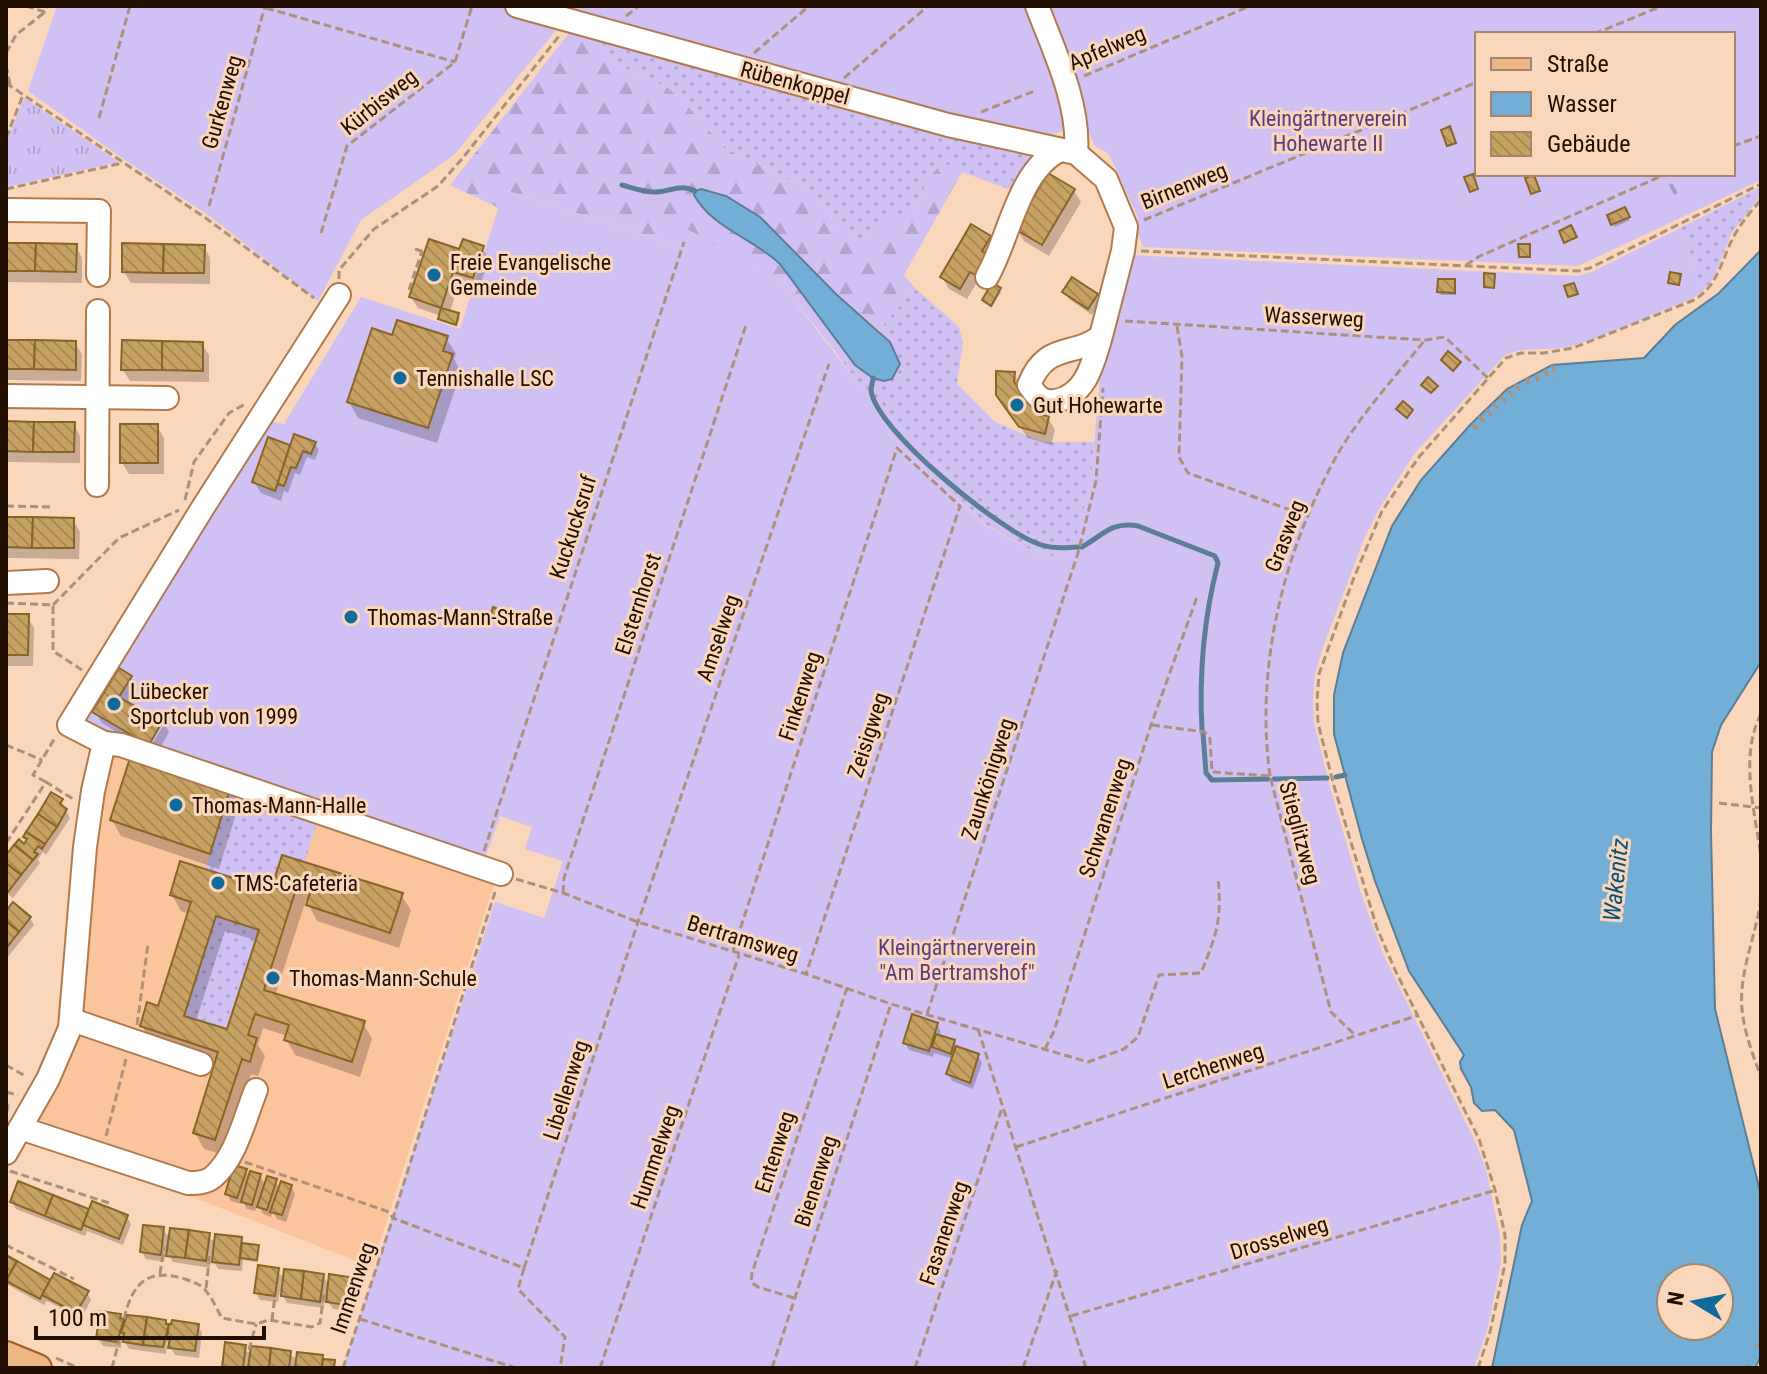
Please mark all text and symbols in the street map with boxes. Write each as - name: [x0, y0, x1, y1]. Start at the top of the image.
- street label: Apfelweg: [1065, 21, 1149, 75]
- legend: [1475, 32, 1735, 176]
- text: Straße: [1547, 50, 1609, 78]
- street label: Gurkenweg: [197, 52, 247, 152]
- street label: Rübenkoppel: [738, 56, 852, 110]
- street label: Kürbisweg: [336, 64, 422, 140]
- text: Wasser: [1547, 90, 1617, 118]
- park label: Kleingärtnerverein Hohewarte II: [1249, 106, 1407, 156]
- text: Gebäude: [1547, 130, 1631, 158]
- street label: Birnenweg: [1137, 157, 1231, 215]
- place label: Freie Evangelische Gemeinde: [450, 250, 611, 300]
- marker: Freie Evangelische Gemeinde: [425, 266, 443, 284]
- street label: Wasserweg: [1264, 302, 1364, 332]
- place label: Tennishalle LSC: [416, 366, 554, 391]
- marker: Tennishalle LSC: [391, 369, 409, 387]
- place label: Gut Hohewarte: [1033, 393, 1163, 418]
- marker: Gut Hohewarte: [1008, 396, 1026, 414]
- street label: Kuckucksruf: [544, 472, 602, 582]
- street label: Grasweg: [1260, 496, 1310, 576]
- street label: Elsternhorst: [610, 550, 666, 658]
- street label: Amselweg: [692, 591, 744, 685]
- place label: Thomas-Mann-Straße: [367, 605, 553, 630]
- marker: Thomas-Mann-Straße: [342, 608, 360, 626]
- street label: Finkenweg: [774, 648, 826, 744]
- place label: Lübecker Sportclub von 1999: [130, 679, 298, 729]
- street label: Zeisigweg: [843, 689, 893, 781]
- marker: Lübecker Sportclub von 1999: [105, 695, 123, 713]
- street label: Zaunkönigweg: [957, 715, 1019, 843]
- street label: Schwanenweg: [1074, 755, 1136, 881]
- street label: Stieglitzweg: [1274, 779, 1326, 887]
- place label: Thomas-Mann-Halle: [192, 793, 366, 818]
- marker: Thomas-Mann-Halle: [167, 796, 185, 814]
- water label: Wakenitz: [1598, 836, 1634, 923]
- place label: TMS-Cafeteria: [234, 871, 358, 896]
- marker: TMS-Cafeteria: [209, 874, 227, 892]
- street label: Bertramsweg: [684, 910, 802, 968]
- park label: Kleingärtnerverein "Am Bertramshof": [878, 935, 1036, 985]
- place label: Thomas-Mann-Schule: [289, 966, 477, 991]
- marker: Thomas-Mann-Schule: [264, 969, 282, 987]
- street label: Libellenweg: [538, 1037, 594, 1143]
- street label: Lerchenweg: [1159, 1038, 1267, 1094]
- street label: Hummelweg: [626, 1102, 684, 1212]
- street label: Entenweg: [750, 1108, 800, 1196]
- street label: Bienenweg: [790, 1132, 842, 1230]
- street label: Fasanenweg: [915, 1178, 973, 1288]
- street label: Drosselweg: [1227, 1211, 1331, 1265]
- street label: Immenweg: [326, 1239, 380, 1337]
- north arrow: [1655, 1262, 1735, 1342]
- scale bar: [36, 1290, 264, 1340]
- text: N: [1662, 1290, 1689, 1307]
- text: 100 m: [48, 1304, 107, 1332]

